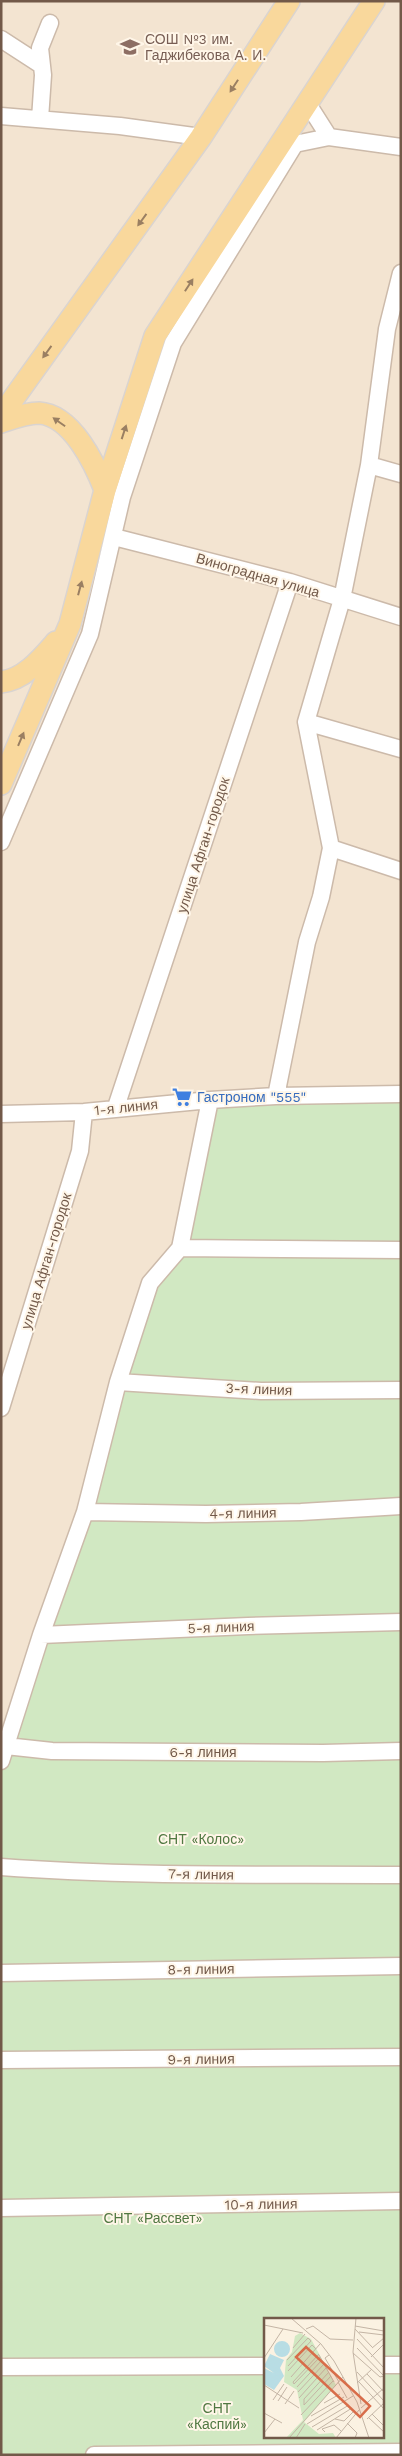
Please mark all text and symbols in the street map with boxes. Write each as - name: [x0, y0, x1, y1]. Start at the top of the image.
- place label: СОШ №3 им. Гаджибекова А. И.: [145, 31, 266, 63]
- school or university icon: СОШ №3 им. Гаджибекова А. И.: [119, 36, 141, 58]
- one-way arrow: [230, 80, 239, 93]
- one-way arrow: [137, 213, 147, 227]
- one-way arrow: [185, 278, 194, 291]
- one-way arrow: [42, 345, 52, 359]
- one-way arrow: [52, 418, 66, 427]
- one-way arrow: [120, 424, 128, 439]
- street label: Виноградная улица: [194, 550, 322, 600]
- one-way arrow: [76, 581, 84, 596]
- one-way arrow: [17, 732, 25, 746]
- street label: улица Афган-городок: [174, 774, 233, 915]
- supermarket icon: Гастроном "555": [171, 1086, 193, 1108]
- place label: Гастроном "555": [197, 1089, 306, 1105]
- street label: 1-я линия: [93, 1096, 159, 1118]
- street label: улица Афган-городок: [18, 1190, 75, 1331]
- street label: 3-я линия: [225, 1380, 293, 1398]
- street label: 4-я линия: [209, 1504, 277, 1522]
- street label: 5-я линия: [187, 1618, 255, 1636]
- street label: 6-я линия: [169, 1744, 237, 1760]
- park label: СНТ «Колос»: [158, 1831, 244, 1847]
- street label: 7-я линия: [168, 1865, 234, 1883]
- street label: 8-я линия: [167, 1960, 235, 1978]
- street label: 9-я линия: [167, 2050, 235, 2068]
- street label: 10-я линия: [224, 2195, 298, 2213]
- park label: СНТ «Рассвет»: [103, 2210, 203, 2226]
- inset map: [264, 2318, 384, 2438]
- park label: СНТ «Каспий»: [187, 2400, 247, 2432]

